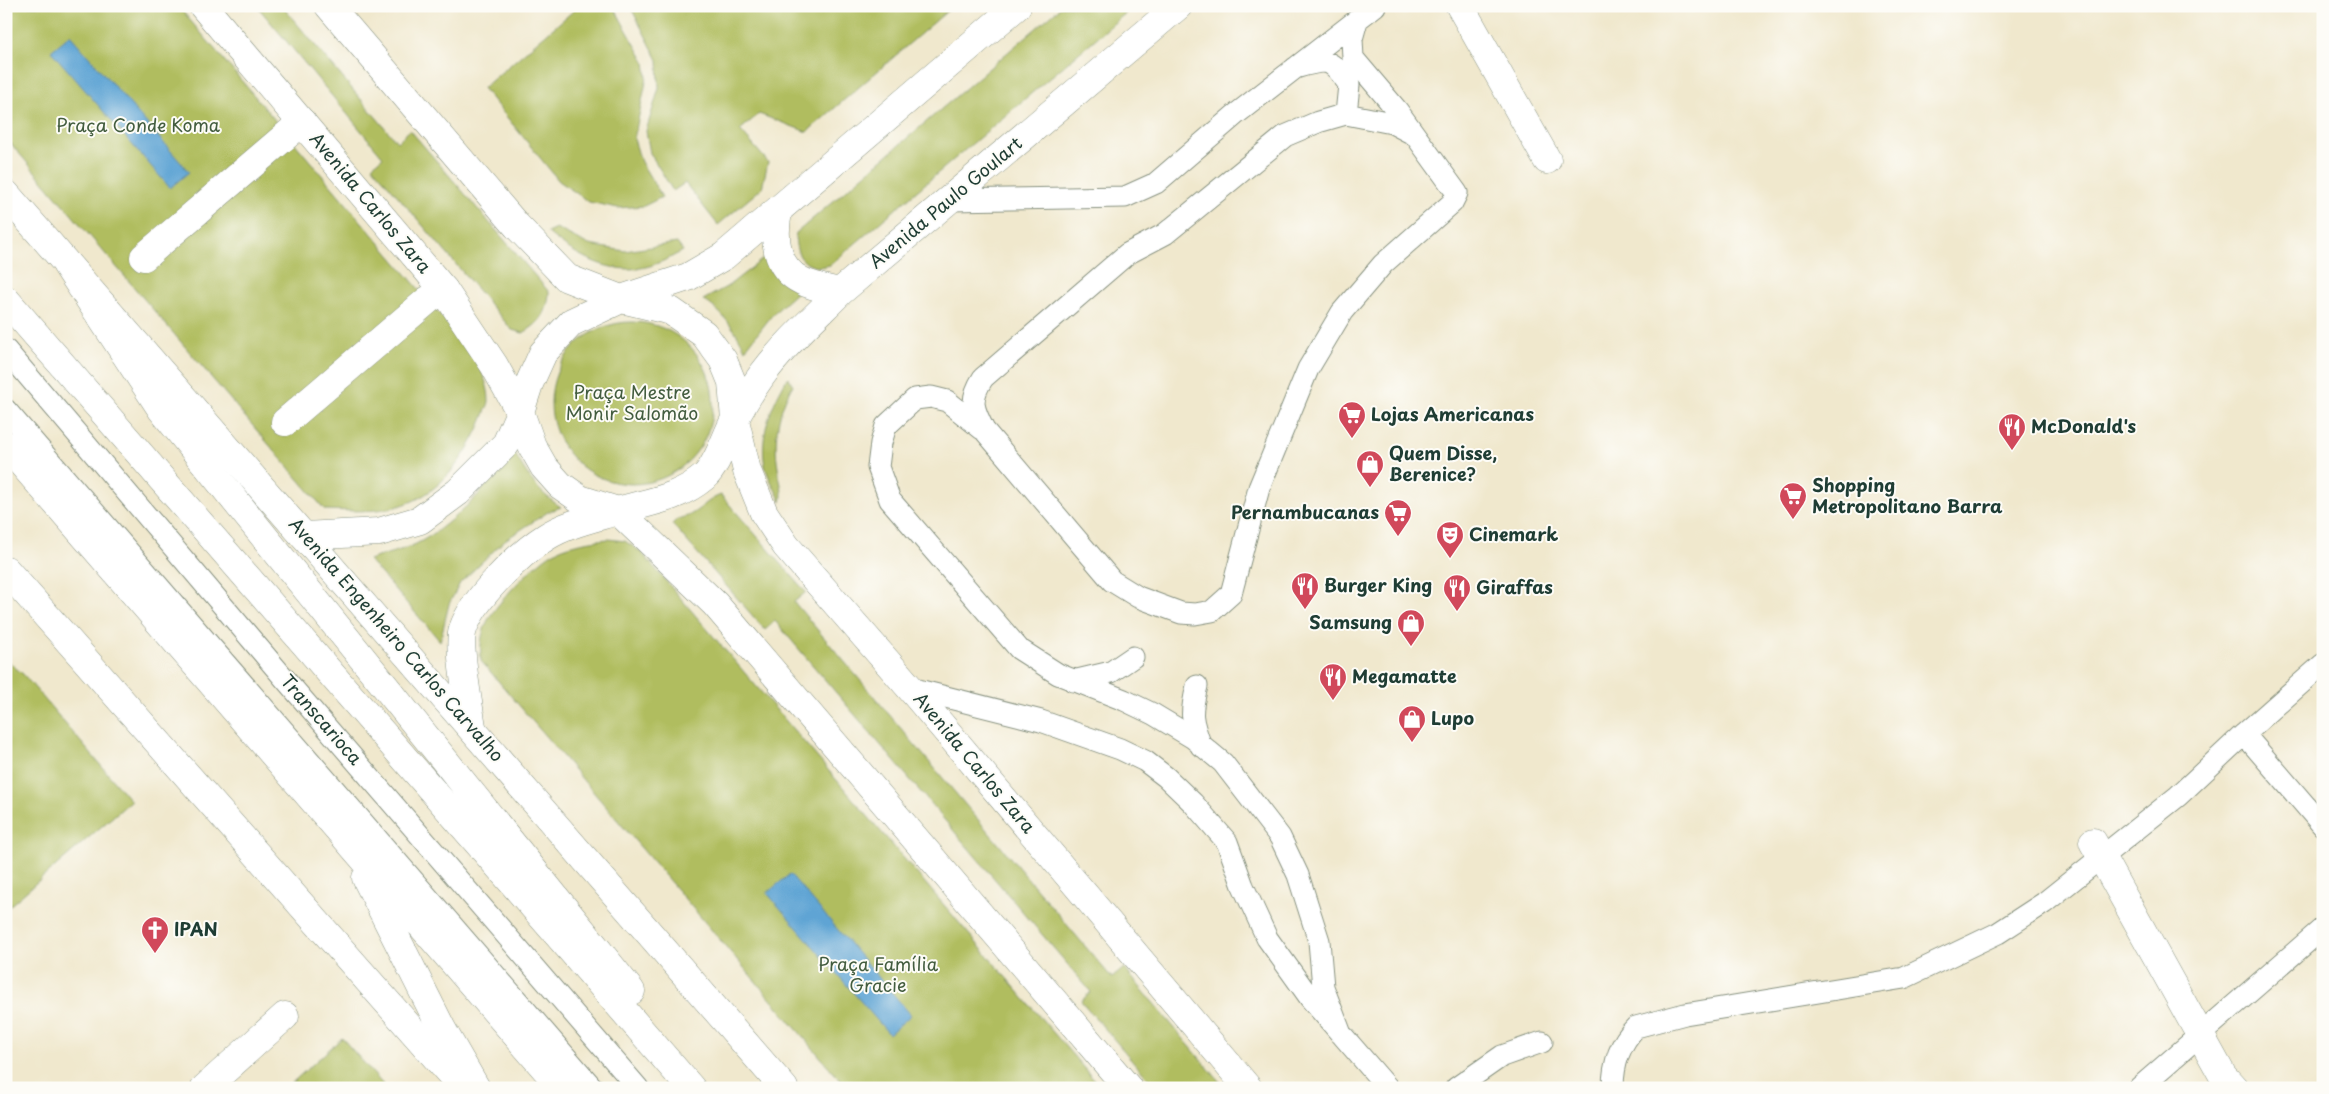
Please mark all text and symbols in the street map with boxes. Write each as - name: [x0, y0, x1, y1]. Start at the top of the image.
- park label: Praça Conde Koma: [56, 111, 221, 138]
- street label: Avenida Carlos Zara: [304, 126, 439, 279]
- street label: Avenida Paulo Goulart: [863, 130, 1028, 274]
- park label: Praça Mestre Monir Salomão: [566, 378, 698, 426]
- supermarket icon: Lojas Americanas: [1337, 400, 1367, 439]
- place label: Lojas Americanas: [1371, 400, 1535, 427]
- restaurant icon: McDonald's: [1997, 412, 2027, 451]
- place label: McDonald's: [2031, 412, 2137, 439]
- place label: Quem Disse, Berenice?: [1389, 439, 1497, 487]
- shop icon: Quem Disse, Berenice?: [1355, 449, 1385, 488]
- place label: Shopping Metropolitano Barra: [1812, 471, 2003, 519]
- supermarket icon: Shopping Metropolitano Barra: [1778, 481, 1808, 520]
- place label: Pernambucanas: [1231, 498, 1379, 525]
- supermarket icon: Pernambucanas: [1383, 498, 1413, 537]
- street label: Avenida Engenheiro Carlos Carvalho: [283, 511, 511, 767]
- theatre icon: Cinemark: [1435, 520, 1465, 559]
- place label: Cinemark: [1469, 520, 1558, 547]
- restaurant icon: Burger King: [1290, 571, 1320, 610]
- place label: Burger King: [1324, 571, 1432, 598]
- restaurant icon: Giraffas: [1442, 573, 1472, 612]
- place label: Giraffas: [1476, 573, 1553, 600]
- place label: Samsung: [1309, 608, 1392, 635]
- shop icon: Samsung: [1396, 608, 1426, 647]
- restaurant icon: Megamatte: [1318, 662, 1348, 701]
- place label: Megamatte: [1352, 662, 1457, 689]
- street label: Transcarioca: [275, 668, 370, 771]
- street label: Avenida Carlos Zara: [908, 686, 1043, 839]
- shop icon: Lupo: [1397, 704, 1427, 743]
- place label: Lupo: [1431, 704, 1474, 731]
- church icon: IPAN: [140, 915, 170, 954]
- place label: IPAN: [174, 915, 218, 942]
- park label: Praça Família Gracie: [818, 950, 939, 998]

